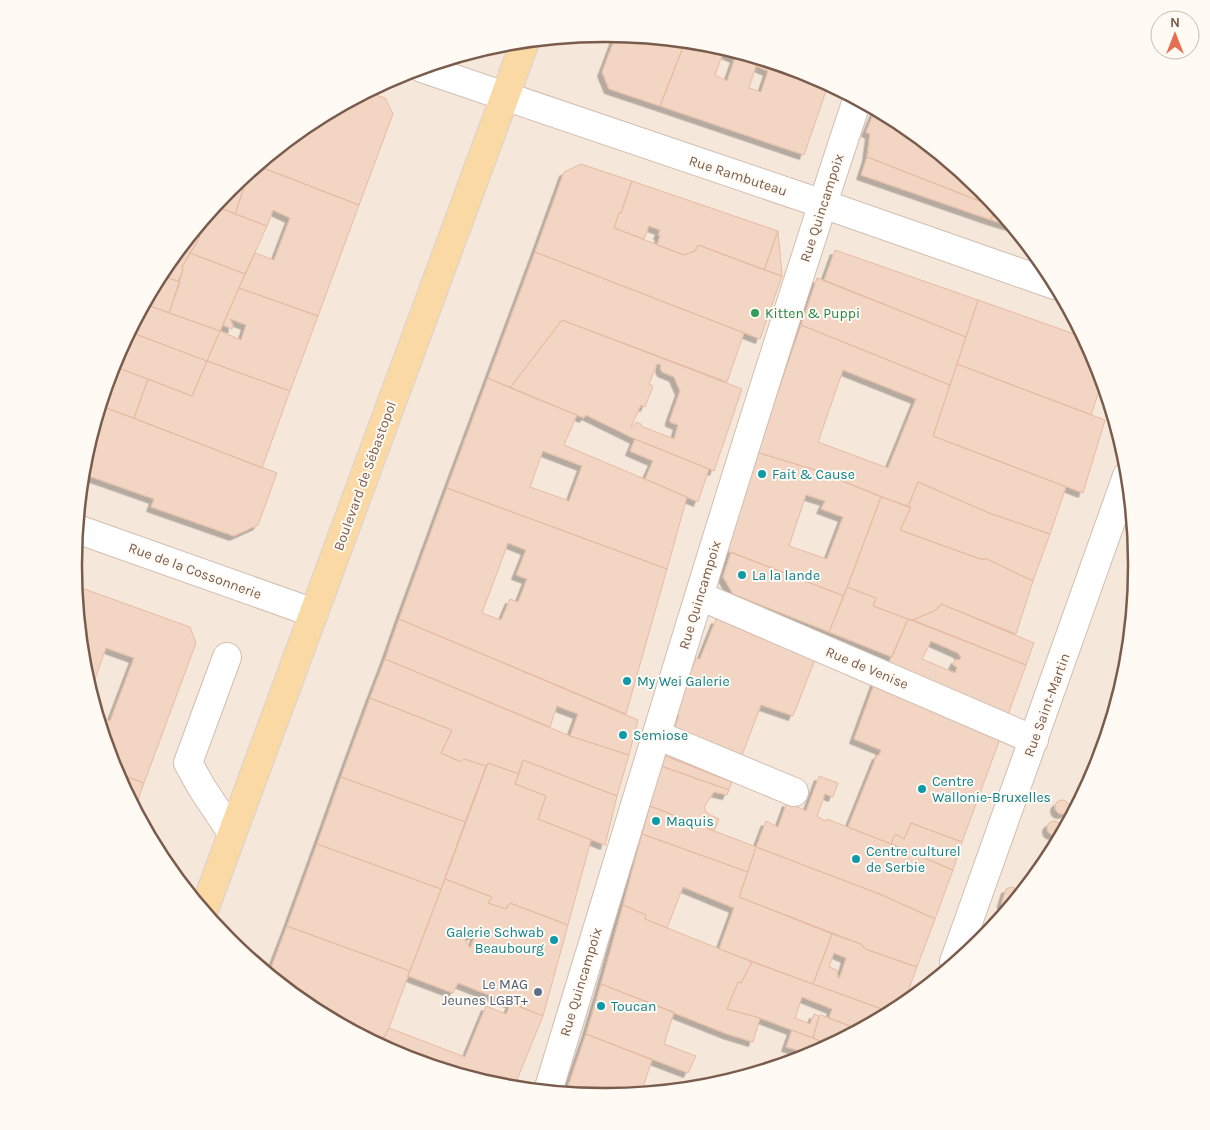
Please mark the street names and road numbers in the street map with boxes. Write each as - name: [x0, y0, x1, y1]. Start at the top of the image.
- street label: Rue Rambuteau: [687, 152, 789, 200]
- street label: Rue Quincampoix: [796, 152, 848, 264]
- street label: Boulevard de Sébastopol: [330, 399, 400, 553]
- street label: Rue Quincampoix: [675, 538, 725, 652]
- street label: Rue de la Cossonnerie: [126, 539, 264, 603]
- street label: Rue de Venise: [823, 643, 911, 693]
- street label: Rue Saint-Martin: [1020, 651, 1074, 759]
- street label: Rue Quincampoix: [556, 925, 606, 1039]

